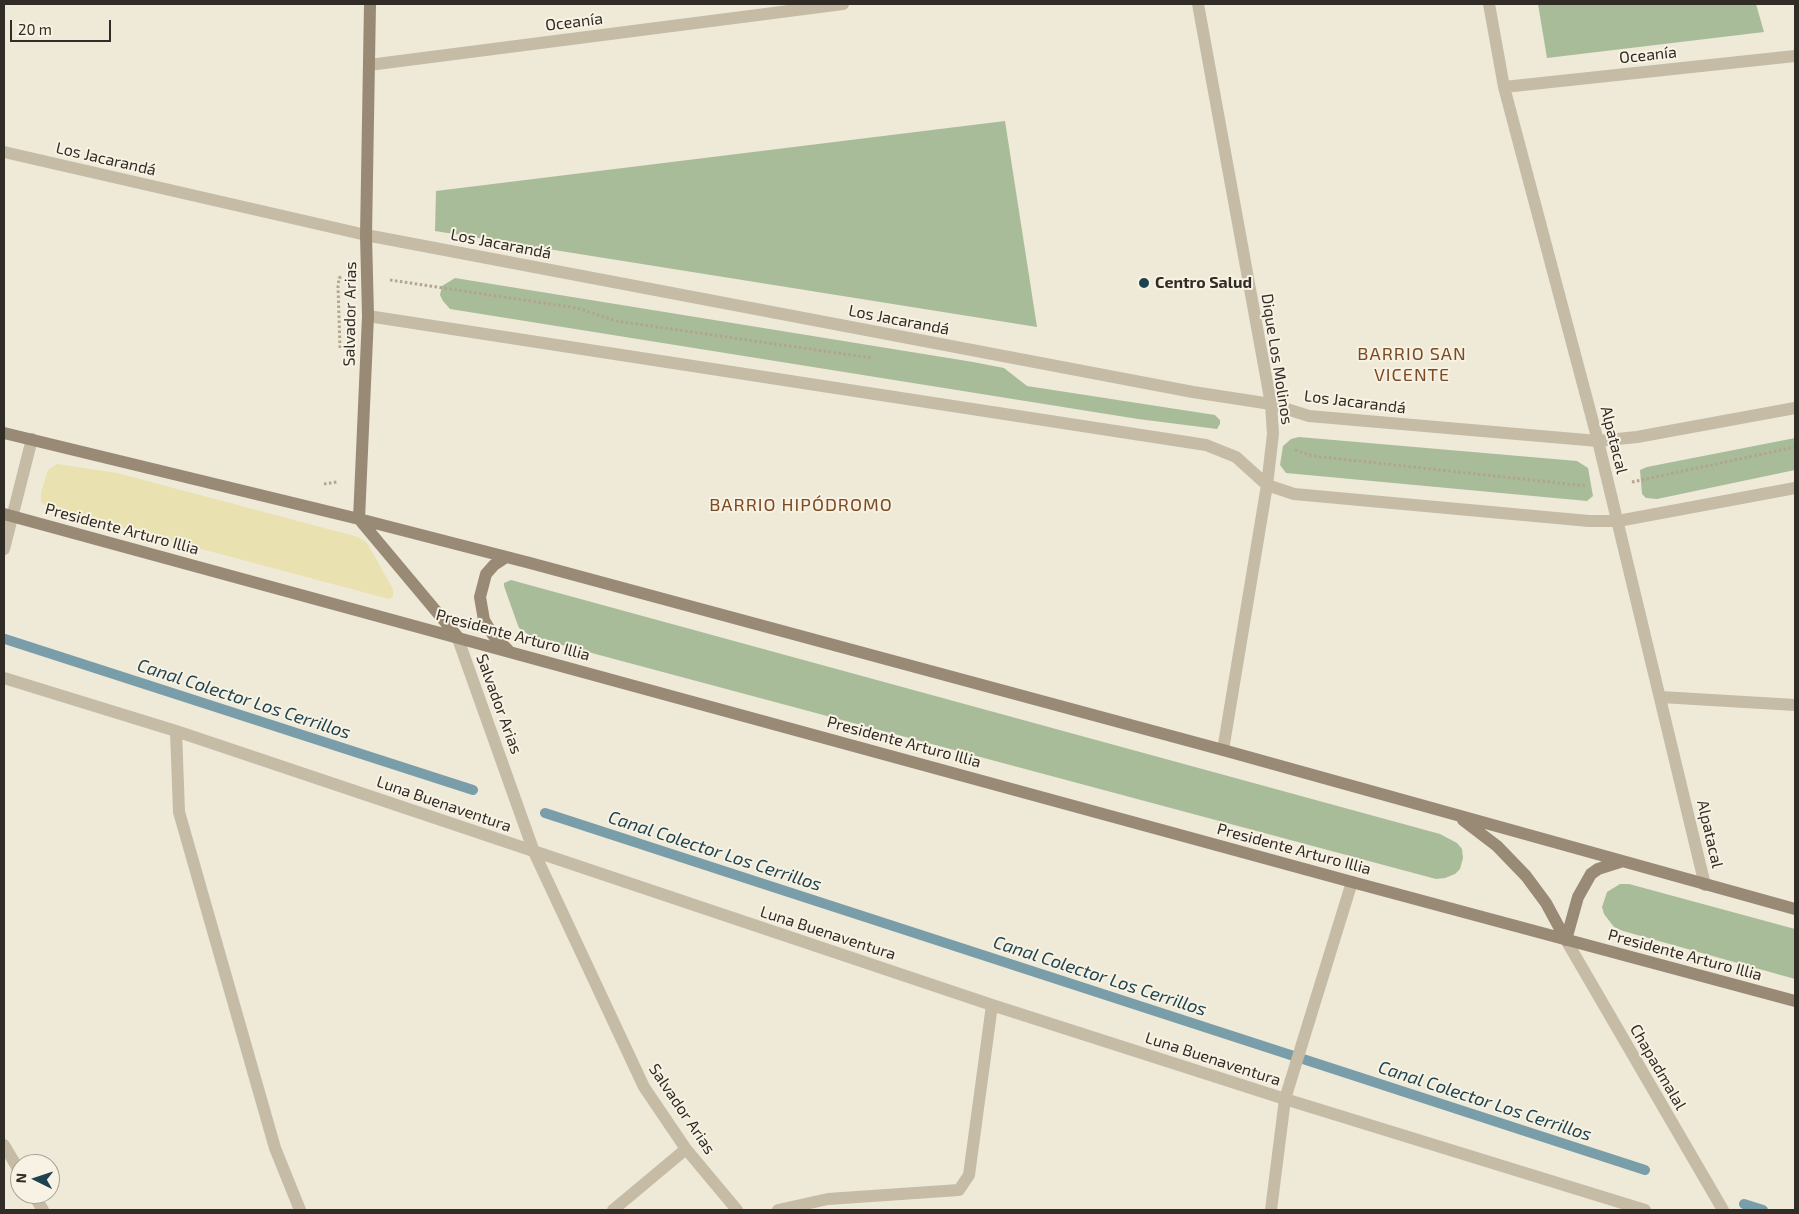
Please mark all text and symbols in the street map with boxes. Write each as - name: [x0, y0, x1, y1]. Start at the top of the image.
- street label: Oceanía: [544, 9, 604, 35]
- scale bar: [12, 10, 114, 42]
- text: 20 m: [18, 20, 52, 38]
- street label: Oceanía: [1618, 42, 1678, 68]
- street label: Los Jacarandá: [54, 138, 158, 180]
- street label: Los Jacarandá: [449, 225, 553, 263]
- street label: Salvador Arias: [339, 261, 361, 367]
- place label: Centro Salud: [1155, 273, 1252, 293]
- marker: Centro Salud: [1137, 276, 1151, 290]
- street label: Dique Los Molinos: [1257, 292, 1297, 426]
- street label: Los Jacarandá: [847, 301, 951, 339]
- district label: BARRIO SAN VICENTE: [1356, 343, 1468, 386]
- street label: Los Jacarandá: [1303, 386, 1407, 418]
- street label: Alpatacal: [1596, 404, 1632, 476]
- district label: BARRIO HIPÓDROMO: [707, 494, 895, 516]
- street label: Presidente Arturo Illia: [43, 499, 201, 559]
- street label: Presidente Arturo Illia: [434, 605, 592, 665]
- street label: Salvador Arias: [472, 651, 526, 757]
- water label: Canal Colector Los Cerrillos: [135, 654, 353, 744]
- street label: Presidente Arturo Illia: [825, 712, 983, 772]
- street label: Luna Buenaventura: [374, 772, 514, 836]
- street label: Alpatacal: [1693, 798, 1727, 870]
- water label: Canal Colector Los Cerrillos: [606, 806, 824, 896]
- street label: Presidente Arturo Illia: [1215, 819, 1373, 879]
- street label: Luna Buenaventura: [758, 902, 898, 964]
- street label: Presidente Arturo Illia: [1606, 925, 1764, 985]
- water label: Canal Colector Los Cerrillos: [991, 931, 1209, 1021]
- street label: Chapadmalal: [1626, 1021, 1690, 1113]
- street label: Luna Buenaventura: [1143, 1028, 1283, 1090]
- water label: Canal Colector Los Cerrillos: [1376, 1056, 1594, 1146]
- street label: Salvador Arias: [645, 1060, 719, 1158]
- north arrow: [10, 1154, 60, 1204]
- text: N: [12, 1172, 29, 1184]

